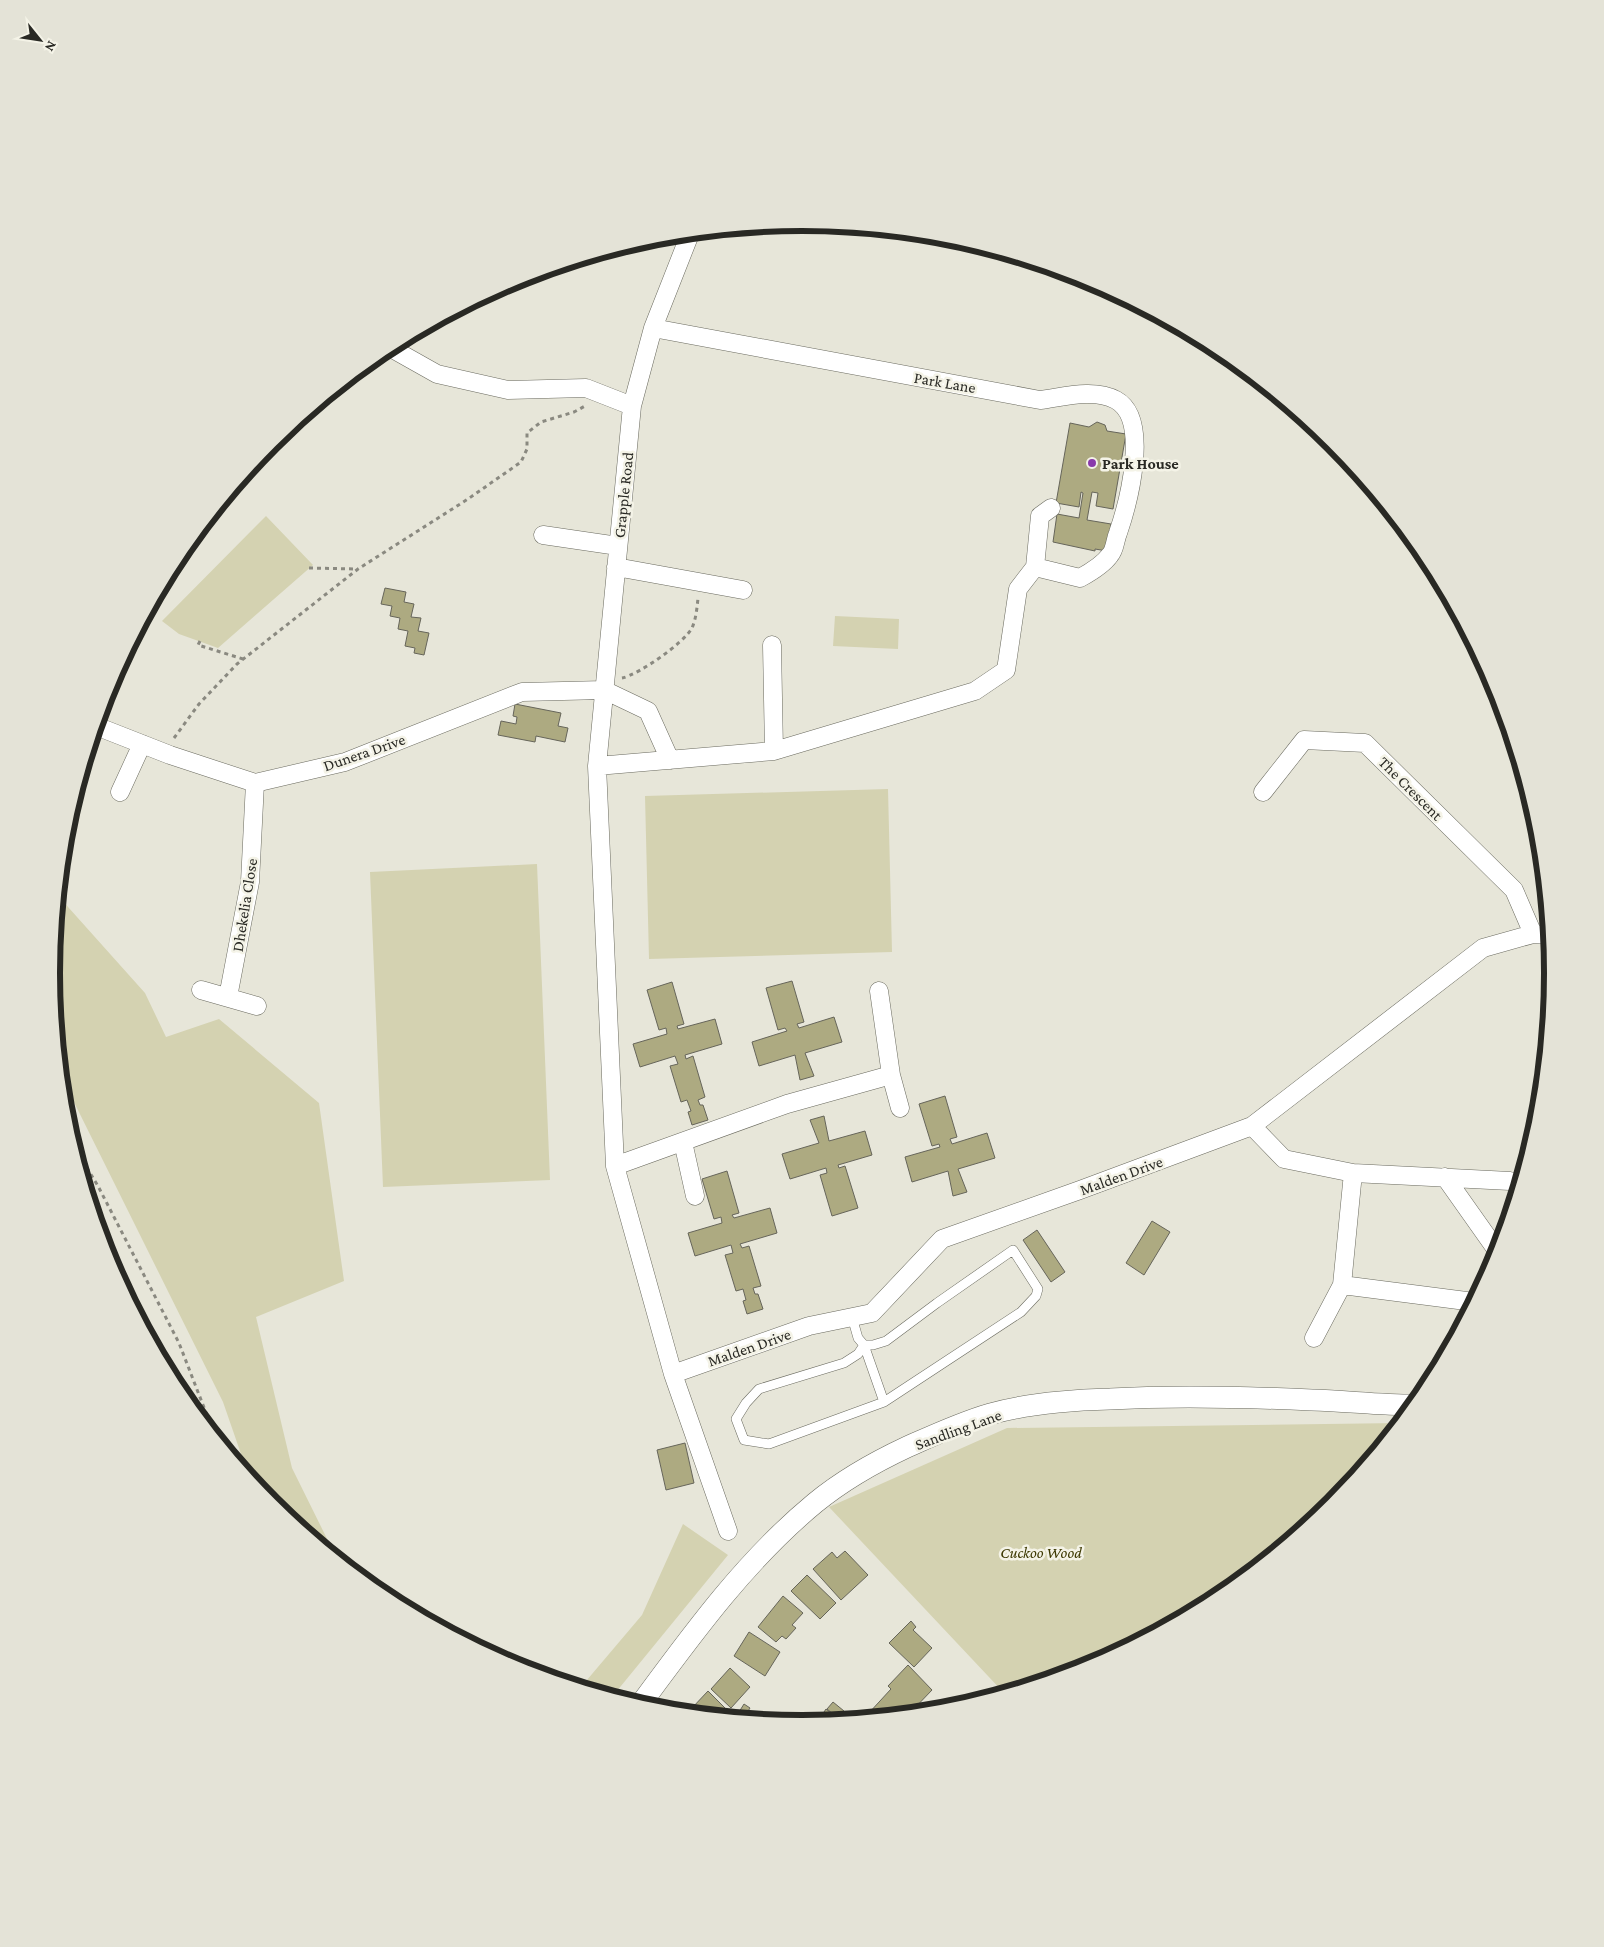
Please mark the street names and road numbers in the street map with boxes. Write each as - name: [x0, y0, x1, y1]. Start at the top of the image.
- street label: Park Lane: [913, 369, 977, 396]
- street label: Grapple Road: [611, 451, 638, 539]
- street label: Dunera Drive: [321, 731, 407, 774]
- street label: The Crescent: [1375, 753, 1446, 824]
- street label: Dhekelia Close: [229, 857, 260, 953]
- street label: Malden Drive: [1078, 1153, 1165, 1198]
- street label: Malden Drive: [705, 1325, 793, 1370]
- street label: Sandling Lane: [913, 1406, 1004, 1454]

